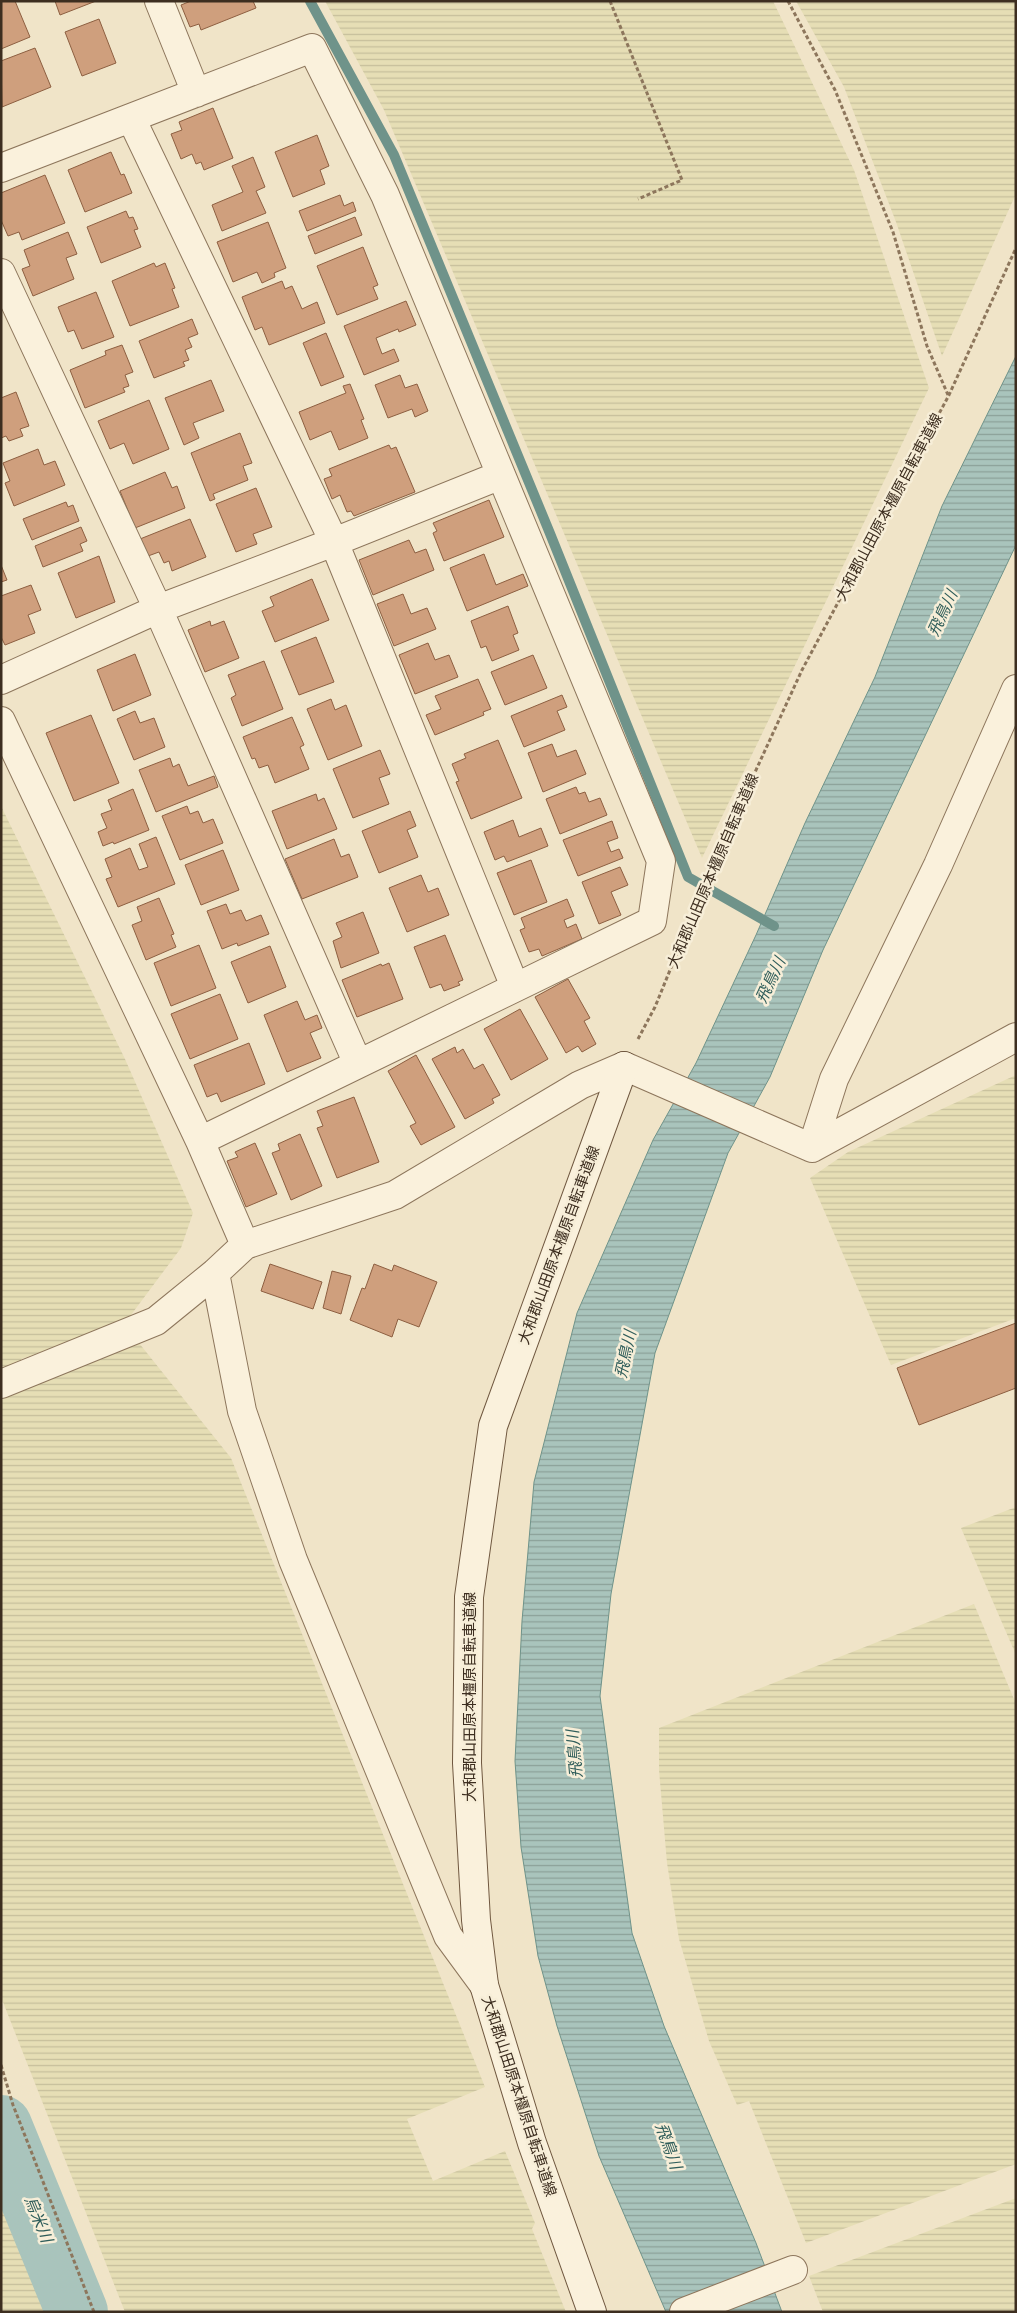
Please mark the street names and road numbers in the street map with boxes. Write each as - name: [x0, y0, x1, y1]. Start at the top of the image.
- street label: 大和郡山田原本橿原自転車道線: [830, 409, 949, 605]
- street label: 大和郡山田原本橿原自転車道線: [662, 770, 765, 972]
- street label: 大和郡山田原本橿原自転車道線: [513, 1143, 606, 1348]
- street label: 大和郡山田原本橿原自転車道線: [459, 1592, 482, 1802]
- street label: 大和郡山田原本橿原自転車道線: [475, 1993, 562, 2200]

